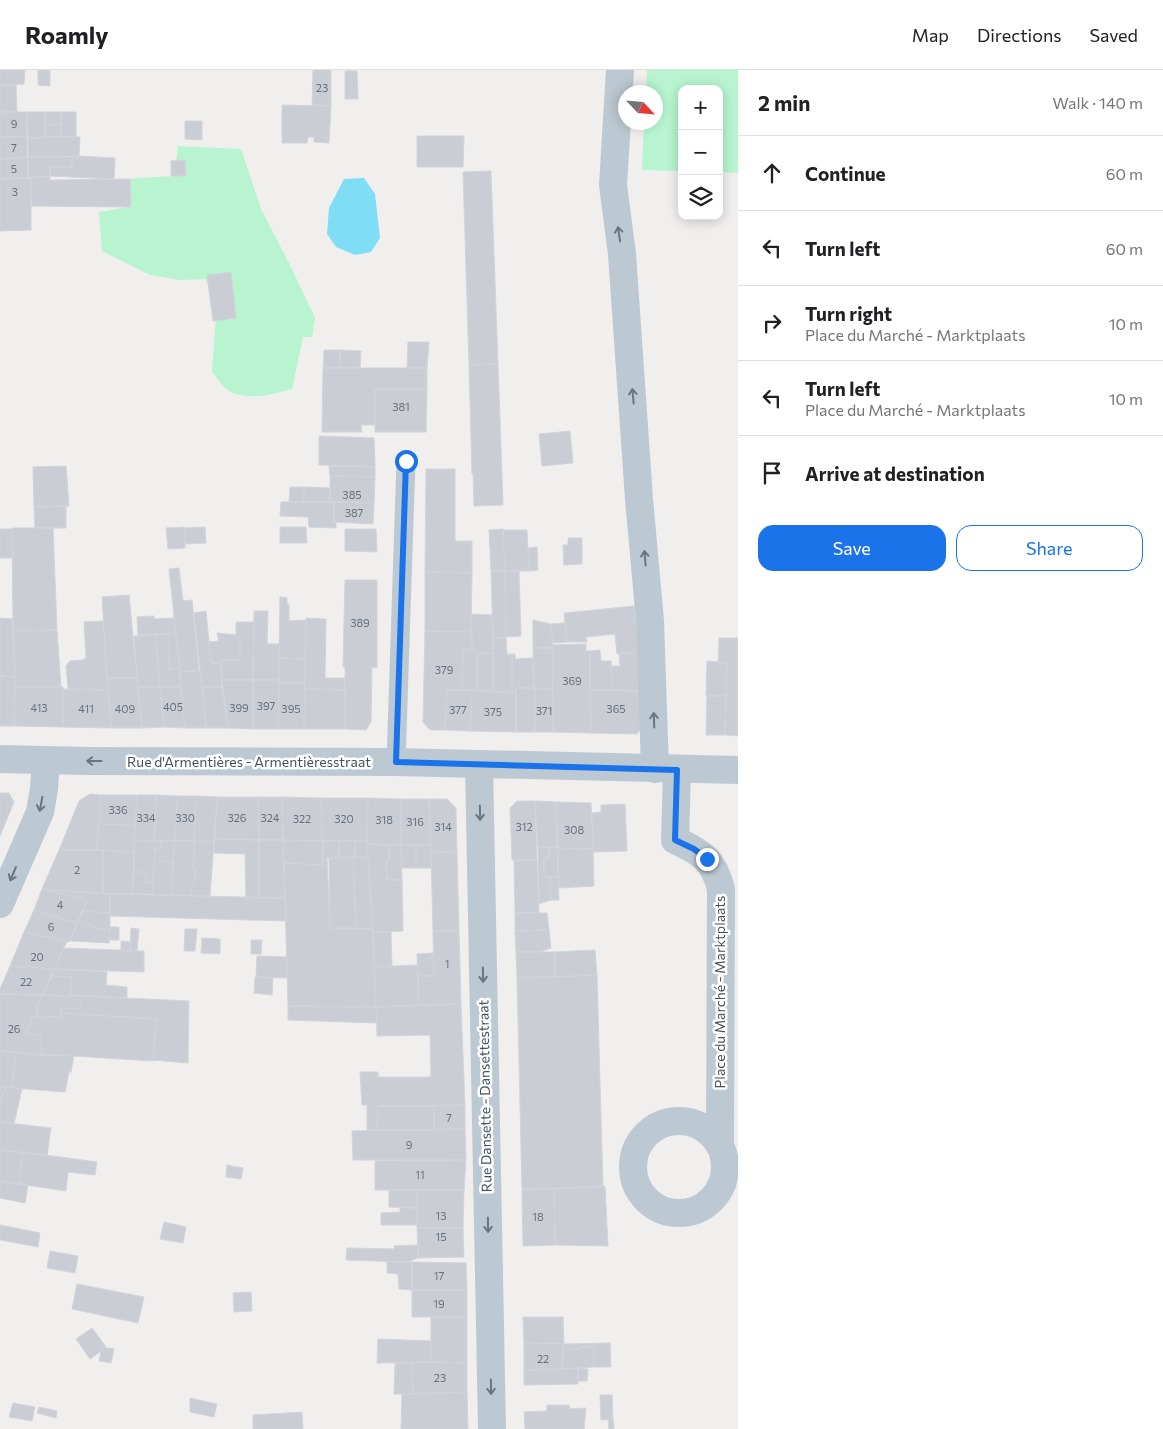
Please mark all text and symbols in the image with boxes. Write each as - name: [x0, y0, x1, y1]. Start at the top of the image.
- text: Roamly: [25, 20, 108, 49]
- text: Map: [912, 24, 949, 46]
- text: Directions: [977, 24, 1061, 46]
- text: Saved: [1089, 24, 1138, 46]
- house number: 23: [316, 81, 328, 94]
- north arrow: [618, 85, 663, 130]
- map controls: [678, 85, 723, 220]
- button: +: [678, 85, 723, 130]
- text: 2 min: [758, 90, 810, 115]
- text: Walk · 140 m: [1053, 93, 1143, 112]
- house number: 9: [11, 117, 18, 130]
- button: −: [678, 130, 723, 175]
- house number: 7: [11, 141, 17, 154]
- icon: ahead: [758, 159, 786, 187]
- house number: 5: [11, 162, 17, 175]
- text: Continue: [805, 162, 885, 185]
- text: 60 m: [1106, 164, 1143, 183]
- button: layers: [678, 175, 723, 220]
- house number: 3: [12, 185, 18, 198]
- one-way arrow: [614, 226, 624, 242]
- icon: left: [758, 234, 786, 262]
- text: Turn left: [805, 237, 880, 260]
- text: 60 m: [1106, 239, 1143, 258]
- text: Turn right: [805, 302, 892, 325]
- icon: right: [758, 309, 786, 337]
- text: 10 m: [1109, 314, 1143, 333]
- text: Place du Marché - Marktplaats: [805, 325, 1025, 344]
- text: Turn left: [805, 377, 880, 400]
- icon: left: [758, 384, 786, 412]
- one-way arrow: [628, 388, 638, 404]
- text: 10 m: [1109, 389, 1143, 408]
- house number: 381: [392, 400, 410, 413]
- text: Place du Marché - Marktplaats: [805, 400, 1025, 419]
- route start: [395, 450, 418, 473]
- icon: arrive: [758, 459, 786, 487]
- text: Arrive at destination: [805, 462, 985, 485]
- house number: 385: [342, 488, 362, 501]
- house number: 387: [345, 506, 364, 519]
- button: Save: [758, 525, 946, 571]
- button: Share: [956, 525, 1143, 571]
- one-way arrow: [640, 550, 650, 566]
- house number: 389: [350, 616, 370, 629]
- house number: 379: [435, 663, 454, 676]
- house number: 369: [562, 674, 582, 687]
- house number: 397: [257, 699, 276, 712]
- house number: 405: [163, 700, 183, 713]
- house number: 413: [30, 701, 48, 714]
- house number: 399: [229, 701, 249, 714]
- house number: 411: [78, 702, 94, 715]
- house number: 409: [115, 702, 136, 715]
- house number: 395: [281, 702, 301, 715]
- house number: 365: [606, 702, 626, 715]
- house number: 377: [449, 703, 467, 716]
- house number: 371: [536, 704, 552, 717]
- house number: 375: [484, 705, 502, 718]
- one-way arrow: [649, 712, 658, 728]
- street label: Rue d'Armentières - Armentièresstraat: [127, 753, 371, 770]
- one-way arrow: [87, 756, 103, 766]
- one-way arrow: [36, 795, 46, 811]
- house number: 336: [108, 803, 128, 816]
- one-way arrow: [475, 804, 485, 820]
- house number: 334: [136, 811, 156, 824]
- house number: 330: [175, 811, 195, 824]
- house number: 326: [228, 811, 247, 824]
- house number: 324: [261, 811, 280, 824]
- house number: 322: [293, 812, 311, 825]
- house number: 320: [334, 812, 354, 825]
- house number: 318: [375, 813, 393, 826]
- house number: 316: [406, 815, 424, 828]
- house number: 314: [434, 820, 452, 833]
- house number: 312: [515, 820, 533, 833]
- house number: 308: [564, 823, 584, 836]
- route end: [696, 848, 719, 871]
- house number: 2: [74, 863, 80, 876]
- one-way arrow: [8, 866, 18, 881]
- street label: Place du Marché - Marktplaats: [711, 896, 728, 1088]
- house number: 4: [57, 898, 64, 911]
- house number: 6: [48, 920, 55, 933]
- house number: 20: [30, 950, 44, 963]
- house number: 1: [445, 957, 449, 970]
- one-way arrow: [478, 966, 488, 983]
- house number: 22: [20, 975, 32, 988]
- street label: Rue Dansette - Dansettestraat: [474, 999, 495, 1192]
- house number: 26: [8, 1022, 21, 1035]
- house number: 7: [446, 1111, 452, 1124]
- house number: 9: [406, 1138, 413, 1151]
- house number: 11: [415, 1168, 425, 1181]
- house number: 13: [436, 1209, 446, 1222]
- house number: 18: [532, 1210, 544, 1223]
- one-way arrow: [483, 1216, 493, 1233]
- house number: 15: [435, 1230, 447, 1243]
- house number: 17: [434, 1269, 444, 1282]
- house number: 19: [433, 1297, 445, 1310]
- house number: 22: [537, 1352, 549, 1365]
- house number: 23: [434, 1371, 446, 1384]
- one-way arrow: [486, 1379, 496, 1395]

